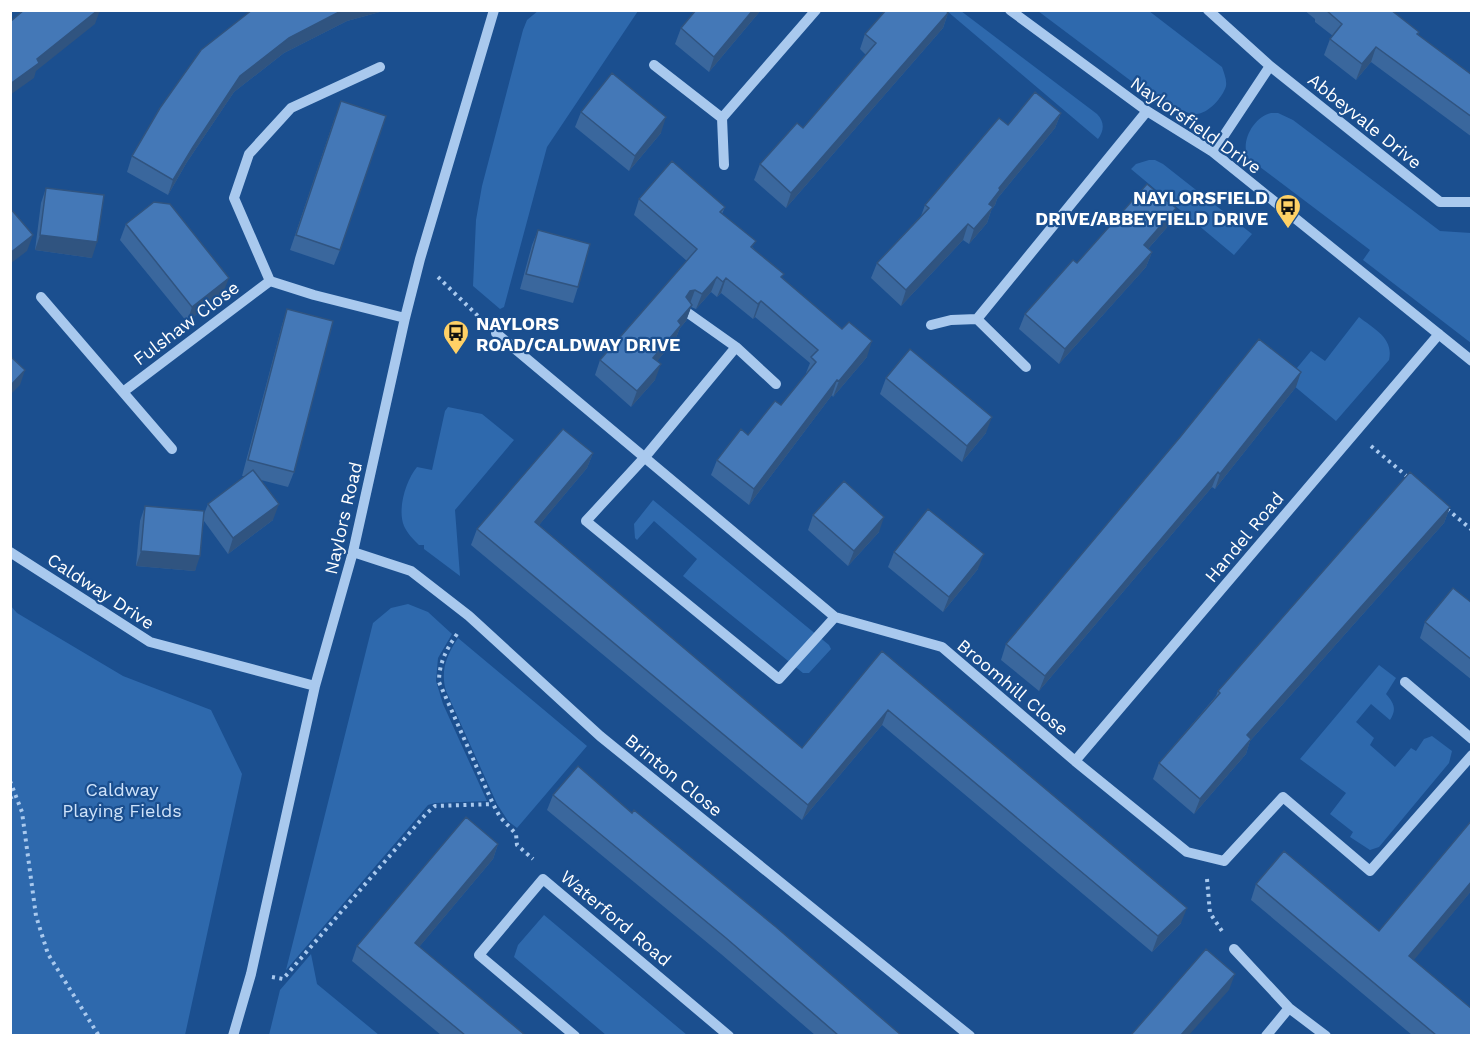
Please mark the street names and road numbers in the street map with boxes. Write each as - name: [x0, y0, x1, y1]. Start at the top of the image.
- street label: Abbeyvale Drive: [1304, 69, 1426, 173]
- street label: Naylorsfield Drive: [1127, 72, 1265, 178]
- street label: Fulshaw Close: [129, 276, 243, 370]
- street label: Naylors Road: [320, 460, 366, 576]
- street label: Handel Road: [1200, 488, 1288, 586]
- street label: Caldway Drive: [43, 549, 159, 633]
- street label: Broomhill Close: [953, 634, 1073, 740]
- street label: Brinton Close: [621, 729, 727, 821]
- street label: Waterford Road: [557, 866, 675, 970]

